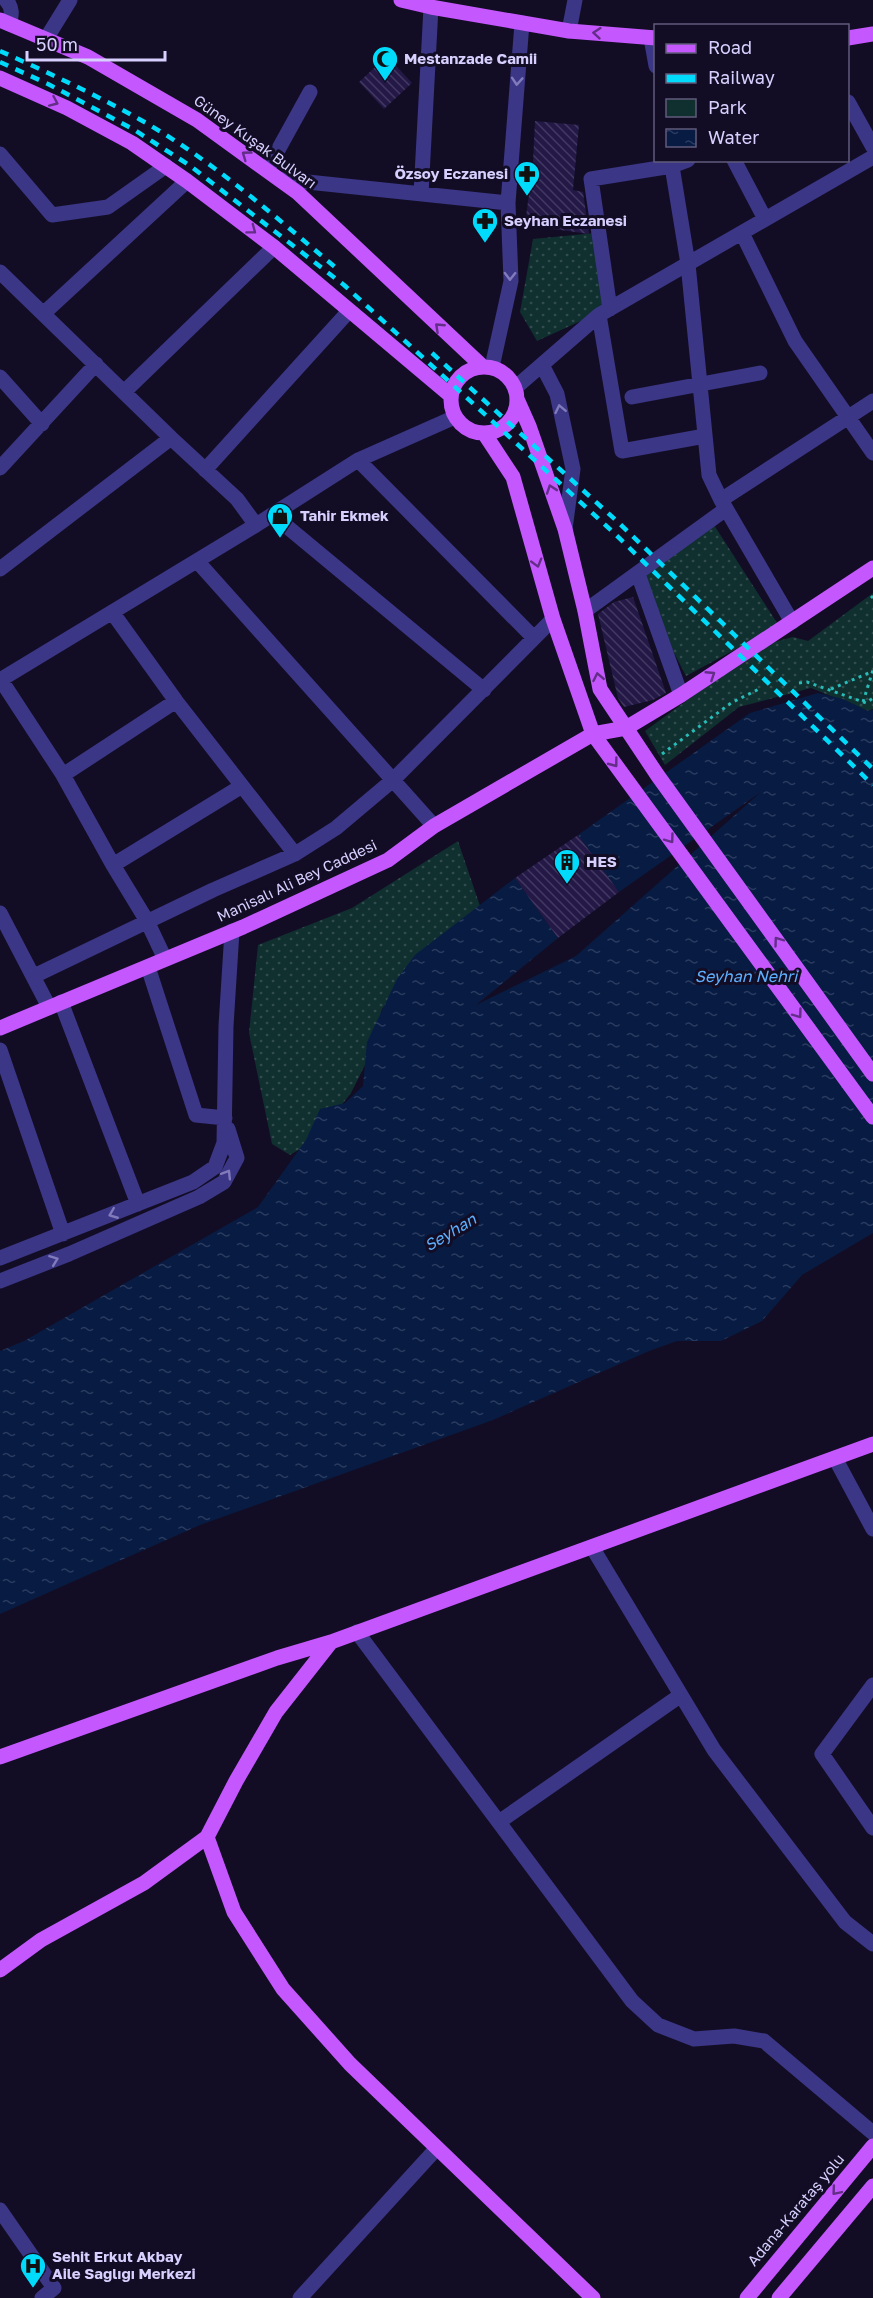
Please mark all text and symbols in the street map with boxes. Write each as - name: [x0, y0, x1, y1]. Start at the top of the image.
- scale bar: [27, 24, 165, 62]
- legend: [654, 24, 849, 162]
- one-way arrow: [593, 27, 602, 40]
- text: 50 m: [36, 33, 78, 55]
- text: Road: [708, 36, 752, 58]
- mosque icon: Mestanzade Camii: [370, 44, 400, 82]
- place label: Mestanzade Camii: [404, 49, 537, 67]
- text: Railway: [708, 66, 775, 88]
- one-way arrow: [511, 77, 524, 86]
- street label: Güney Kuşak Bulvarı: [191, 91, 320, 192]
- one-way arrow: [47, 95, 58, 107]
- text: Park: [708, 96, 747, 118]
- text: Water: [708, 126, 759, 148]
- one-way arrow: [242, 152, 253, 163]
- pharmacy icon: Özsoy Eczanesi: [512, 159, 542, 197]
- place label: Özsoy Eczanesi: [394, 164, 508, 182]
- pharmacy icon: Seyhan Eczanesi: [470, 206, 500, 244]
- place label: Seyhan Eczanesi: [504, 211, 627, 229]
- one-way arrow: [245, 223, 256, 234]
- one-way arrow: [504, 272, 516, 281]
- one-way arrow: [435, 323, 446, 334]
- one-way arrow: [554, 404, 567, 414]
- one-way arrow: [545, 484, 558, 495]
- shop icon: Tahir Ekmek: [265, 501, 295, 539]
- place label: Tahir Ekmek: [300, 506, 389, 524]
- one-way arrow: [530, 558, 543, 568]
- one-way arrow: [705, 671, 715, 683]
- one-way arrow: [592, 673, 605, 683]
- one-way arrow: [607, 756, 618, 767]
- one-way arrow: [663, 833, 674, 844]
- street label: Manisalı Ali Bey Caddesi: [214, 835, 379, 925]
- building icon: HES: [552, 847, 582, 885]
- place label: HES: [586, 852, 617, 870]
- one-way arrow: [774, 937, 785, 948]
- water label: Seyhan Nehri: [695, 966, 799, 986]
- one-way arrow: [790, 1007, 801, 1018]
- one-way arrow: [220, 1170, 232, 1180]
- one-way arrow: [108, 1207, 119, 1219]
- water label: Seyhan: [420, 1208, 481, 1255]
- one-way arrow: [48, 1255, 59, 1267]
- street label: Adana-Karataş yolu: [743, 2150, 847, 2269]
- one-way arrow: [832, 2184, 843, 2195]
- place label: Sehit Erkut Akbay Aile Saglıgı Merkezi: [52, 2247, 196, 2282]
- hospital icon: Sehit Erkut Akbay Aile Saglıgı Merkezi: [18, 2251, 48, 2289]

